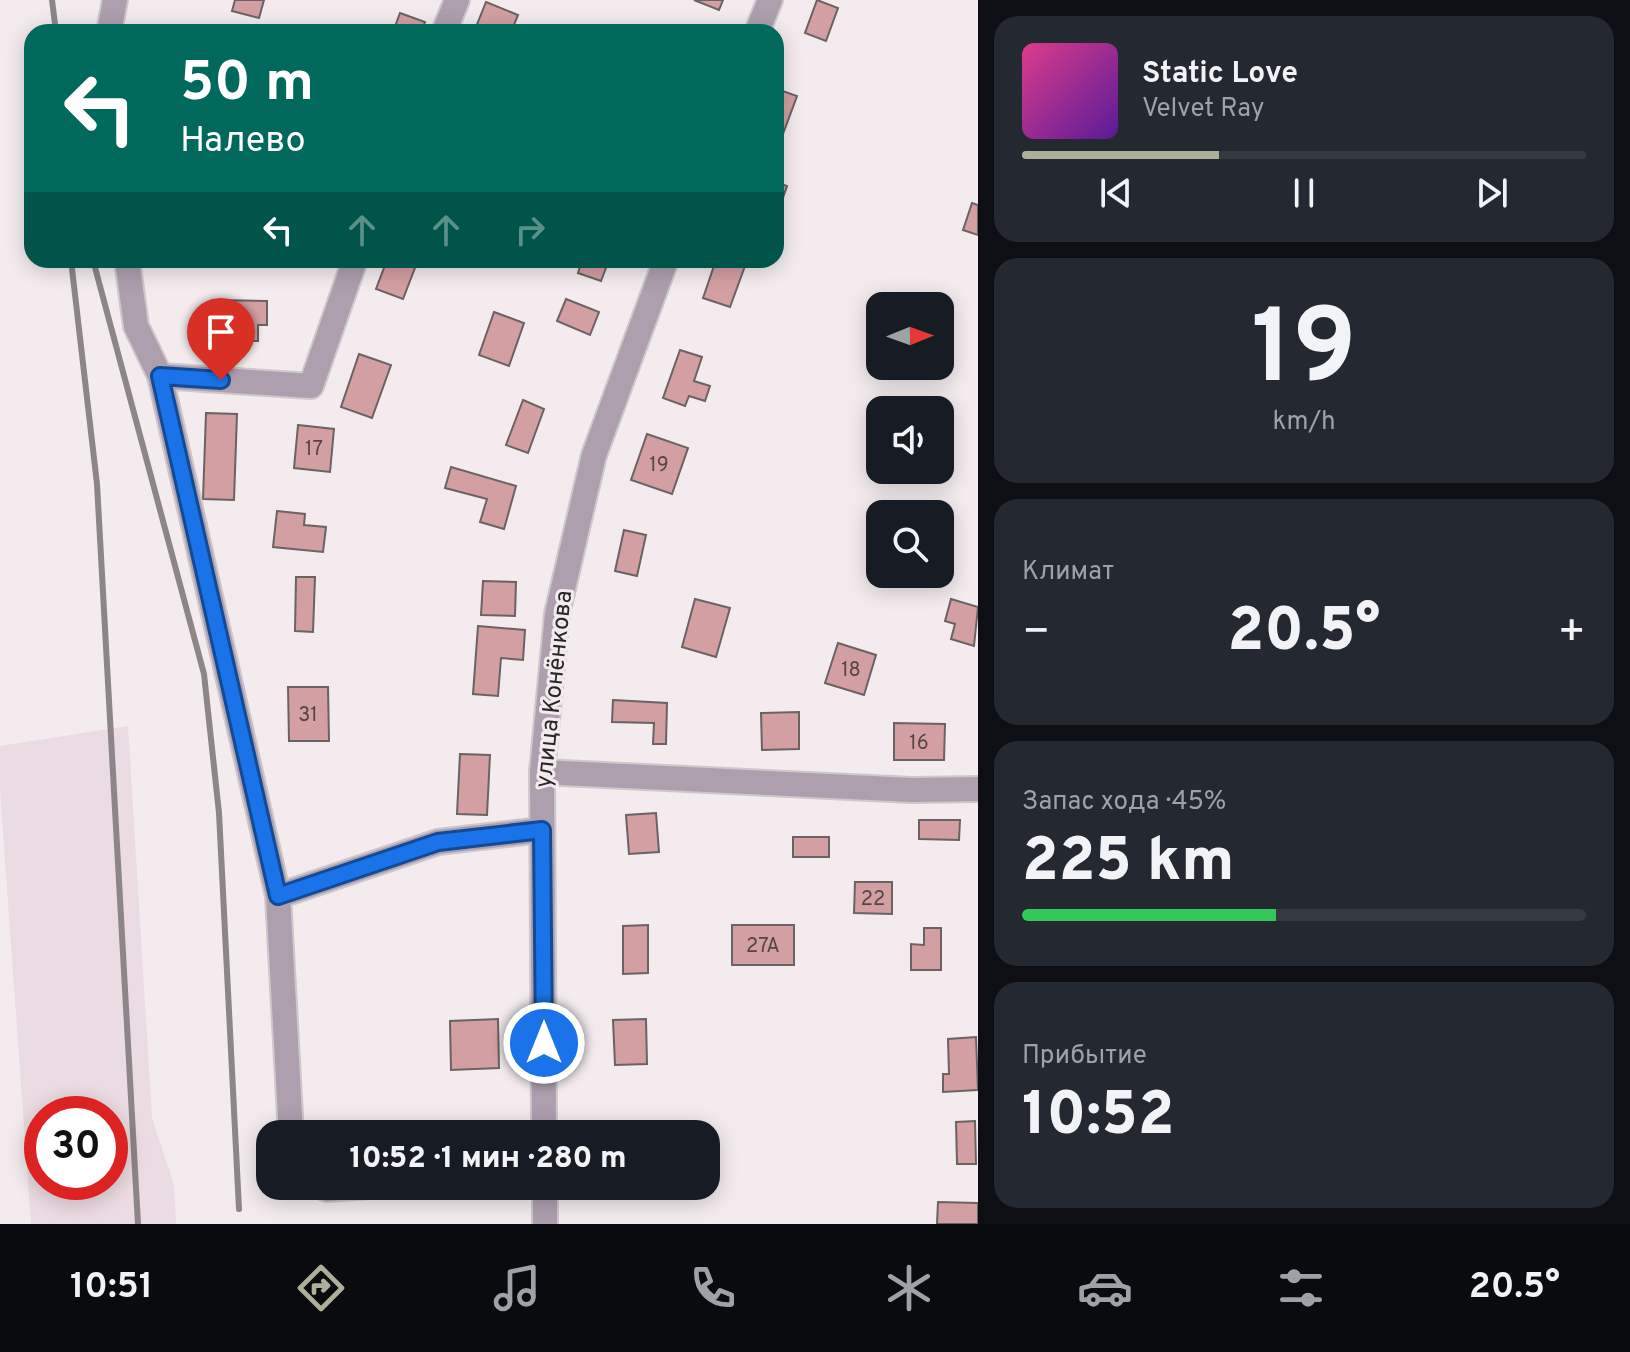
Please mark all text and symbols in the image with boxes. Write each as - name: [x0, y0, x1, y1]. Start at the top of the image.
- text: 50 m: [180, 50, 314, 120]
- icon: left: [48, 56, 152, 160]
- text: Static Love: [1142, 56, 1298, 93]
- text: Velvet Ray: [1142, 93, 1265, 126]
- text: Налево: [180, 119, 306, 165]
- icon: previous: [1094, 171, 1138, 215]
- icon: pause: [1282, 171, 1326, 215]
- icon: next: [1470, 171, 1514, 215]
- icon: left: [256, 208, 300, 252]
- icon: ahead: [340, 208, 384, 252]
- icon: ahead: [424, 208, 468, 252]
- icon: right: [508, 208, 552, 252]
- text: 19: [1251, 288, 1357, 420]
- north arrow: [866, 292, 954, 380]
- map controls: [866, 292, 954, 588]
- pin: [187, 298, 255, 380]
- icon: arrive: [199, 310, 243, 354]
- button: sound: [866, 396, 954, 484]
- text: km/h: [1272, 406, 1336, 439]
- house number: 17: [305, 437, 323, 463]
- house number: 19: [649, 453, 669, 479]
- button: search: [866, 500, 954, 588]
- text: Климат: [1022, 556, 1114, 589]
- street label: улица Конёнкова: [530, 589, 580, 789]
- text: 20.5°: [1228, 596, 1380, 672]
- text: −: [1022, 606, 1050, 662]
- text: +: [1558, 606, 1586, 662]
- house number: 18: [841, 658, 861, 684]
- house number: 31: [298, 703, 318, 729]
- house number: 16: [909, 731, 929, 757]
- text: Запас хода · 45%: [1022, 786, 1227, 819]
- text: 225 km: [1022, 826, 1234, 902]
- house number: 22: [861, 887, 885, 913]
- house number: 27А: [746, 934, 780, 960]
- position arrow: [502, 1001, 586, 1085]
- text: Прибытие: [1022, 1040, 1147, 1073]
- text: 10:52: [1022, 1080, 1175, 1156]
- speed limit sign: 30: [24, 1096, 128, 1200]
- text: 10:52 · 1 мин · 280 m: [349, 1141, 627, 1178]
- icon: directions: [293, 1260, 349, 1316]
- icon: music: [489, 1260, 545, 1316]
- icon: phone: [685, 1260, 741, 1316]
- icon: climate: [881, 1260, 937, 1316]
- icon: car: [1077, 1260, 1133, 1316]
- icon: filters: [1273, 1260, 1329, 1316]
- text: 10:51: [70, 1265, 153, 1311]
- text: 20.5°: [1469, 1265, 1560, 1311]

